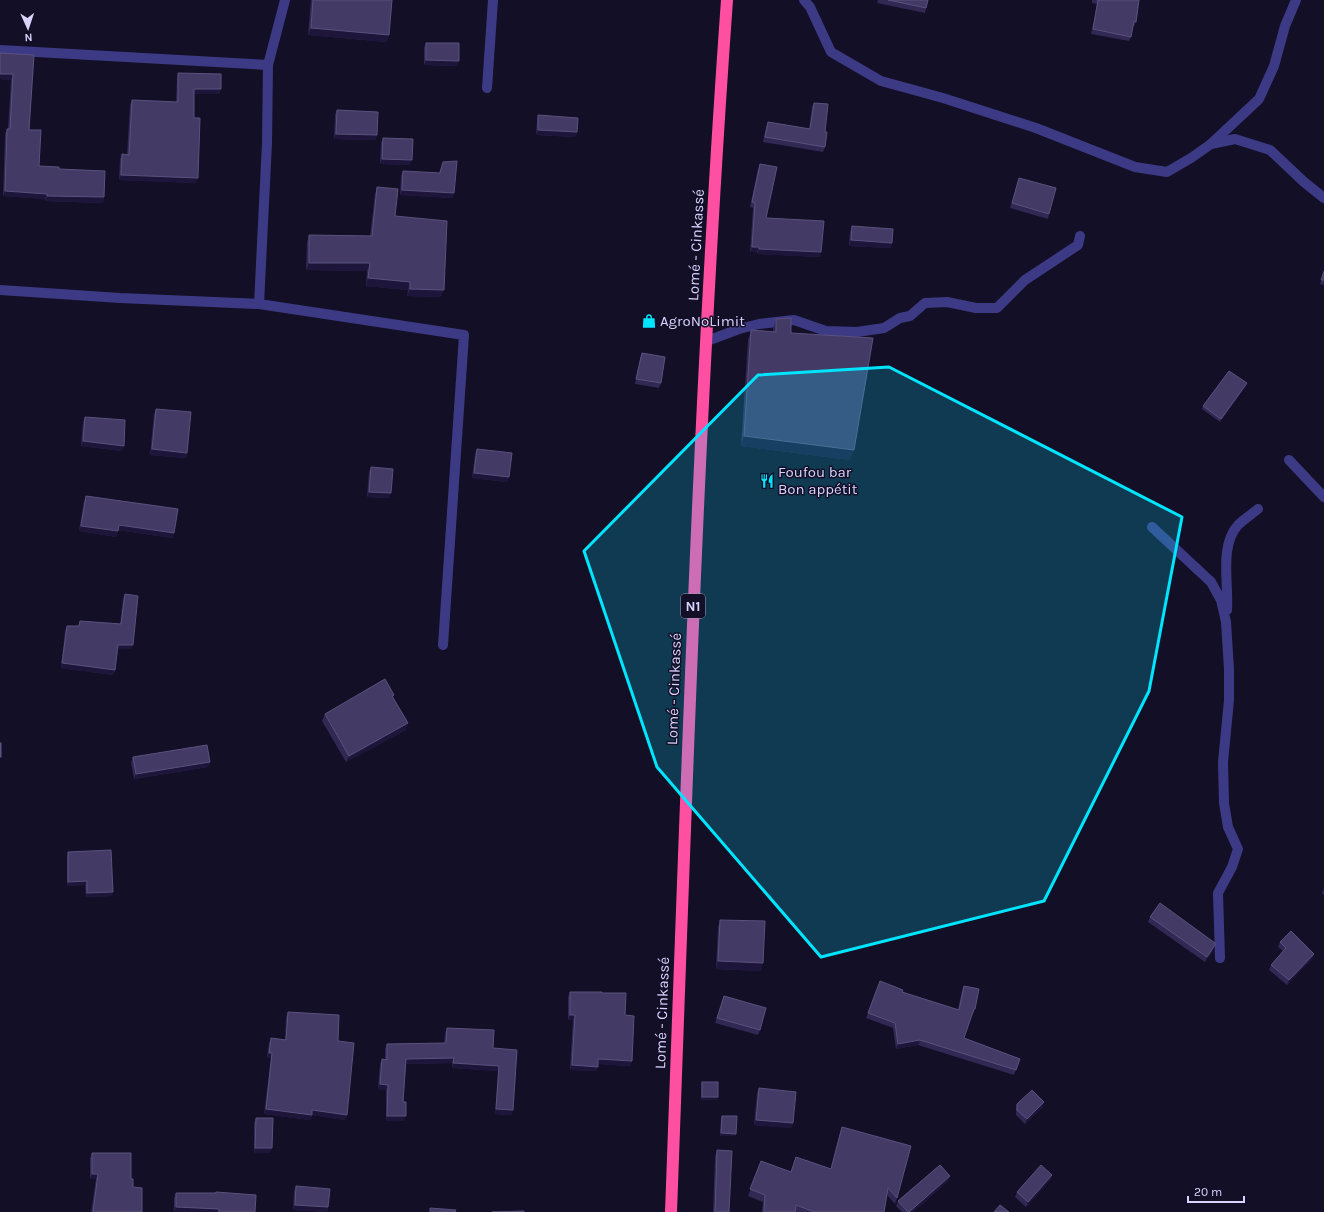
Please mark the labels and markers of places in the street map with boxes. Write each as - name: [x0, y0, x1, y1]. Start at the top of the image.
- place label: AgroNoLimit: [660, 312, 745, 330]
- shop icon: AgroNoLimit: [641, 313, 657, 329]
- place label: Foufou bar Bon appétit: [778, 463, 858, 498]
- restaurant icon: Foufou bar Bon appétit: [759, 473, 775, 489]

